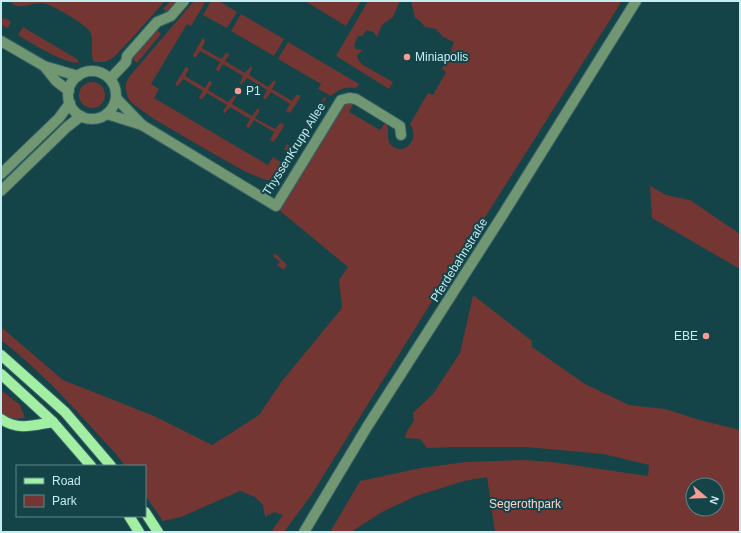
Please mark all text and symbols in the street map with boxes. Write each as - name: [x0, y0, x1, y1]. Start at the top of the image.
- place label: Miniapolis: [415, 50, 468, 64]
- marker: Miniapolis: [402, 52, 412, 62]
- place label: P1: [246, 84, 261, 98]
- marker: P1: [233, 86, 243, 96]
- street label: ThyssenKrupp Allee: [260, 100, 328, 198]
- street label: Pferdebahnstraße: [428, 215, 491, 304]
- place label: EBE: [674, 329, 698, 343]
- marker: EBE: [701, 331, 711, 341]
- legend: [16, 465, 146, 517]
- text: Road: [52, 474, 81, 488]
- north arrow: [685, 477, 725, 517]
- text: Park: [52, 494, 78, 508]
- text: N: [707, 495, 721, 506]
- park label: Segerothpark: [489, 497, 562, 511]

